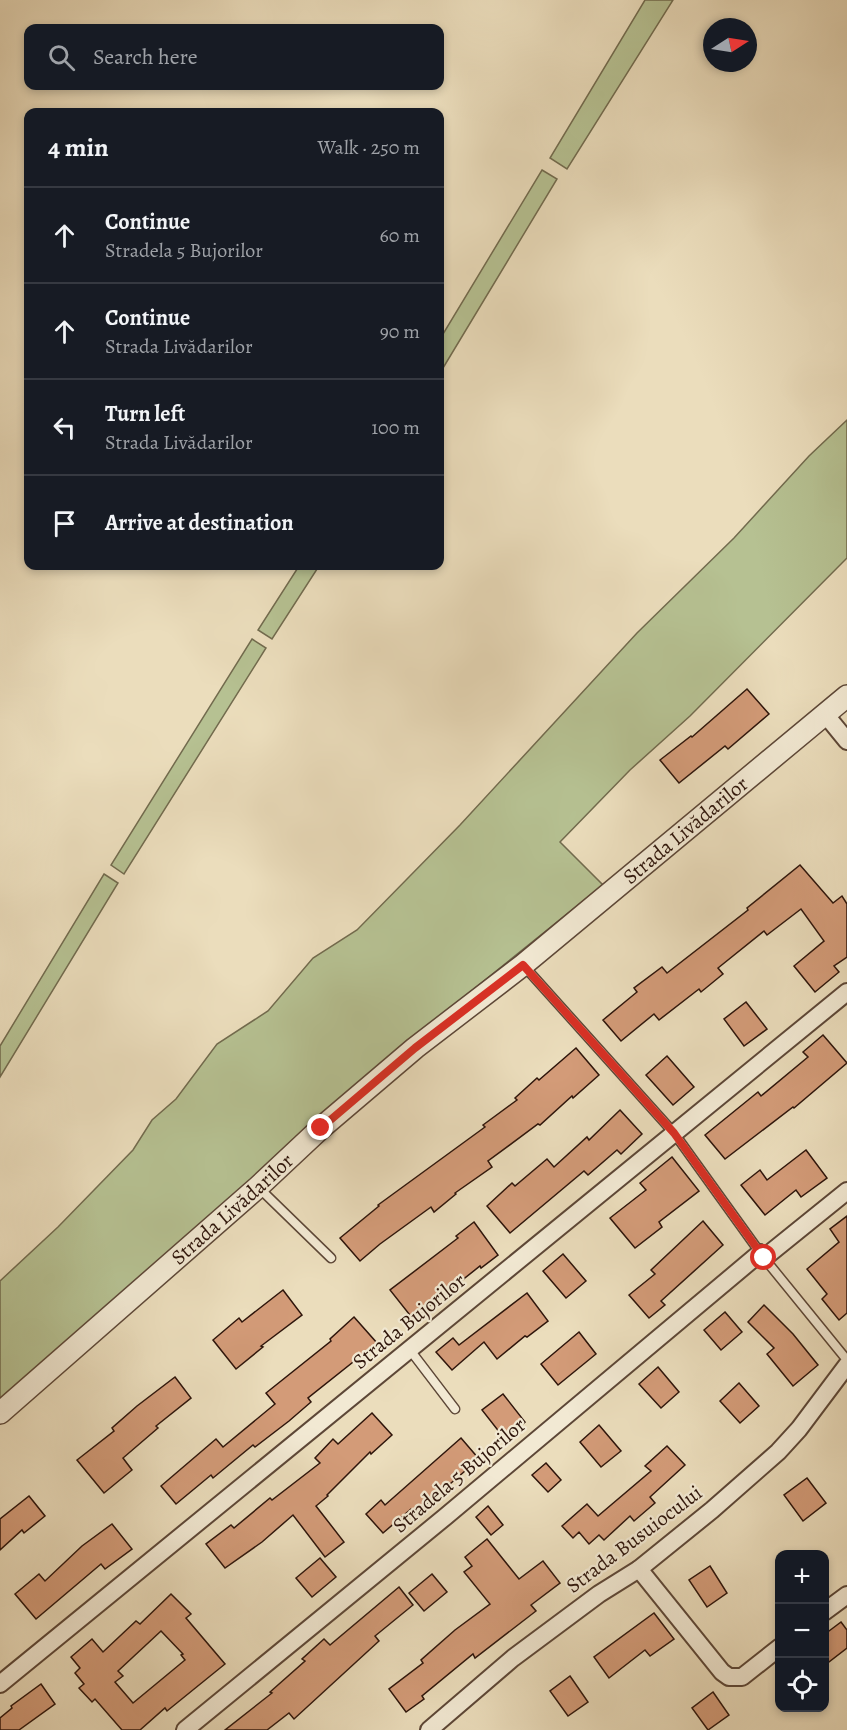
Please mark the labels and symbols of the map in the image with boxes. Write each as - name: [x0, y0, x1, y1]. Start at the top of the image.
- north arrow: [703, 18, 757, 72]
- street label: Strada Livădarilor: [617, 770, 754, 890]
- route end: [307, 1114, 333, 1140]
- street label: Strada Livădarilor: [165, 1147, 299, 1271]
- route start: [750, 1244, 776, 1270]
- street label: Strada Bujorilor: [347, 1267, 471, 1375]
- street label: Stradela 5 Bujorilor: [386, 1411, 532, 1539]
- street label: Strada Busuiocului: [560, 1479, 708, 1599]

